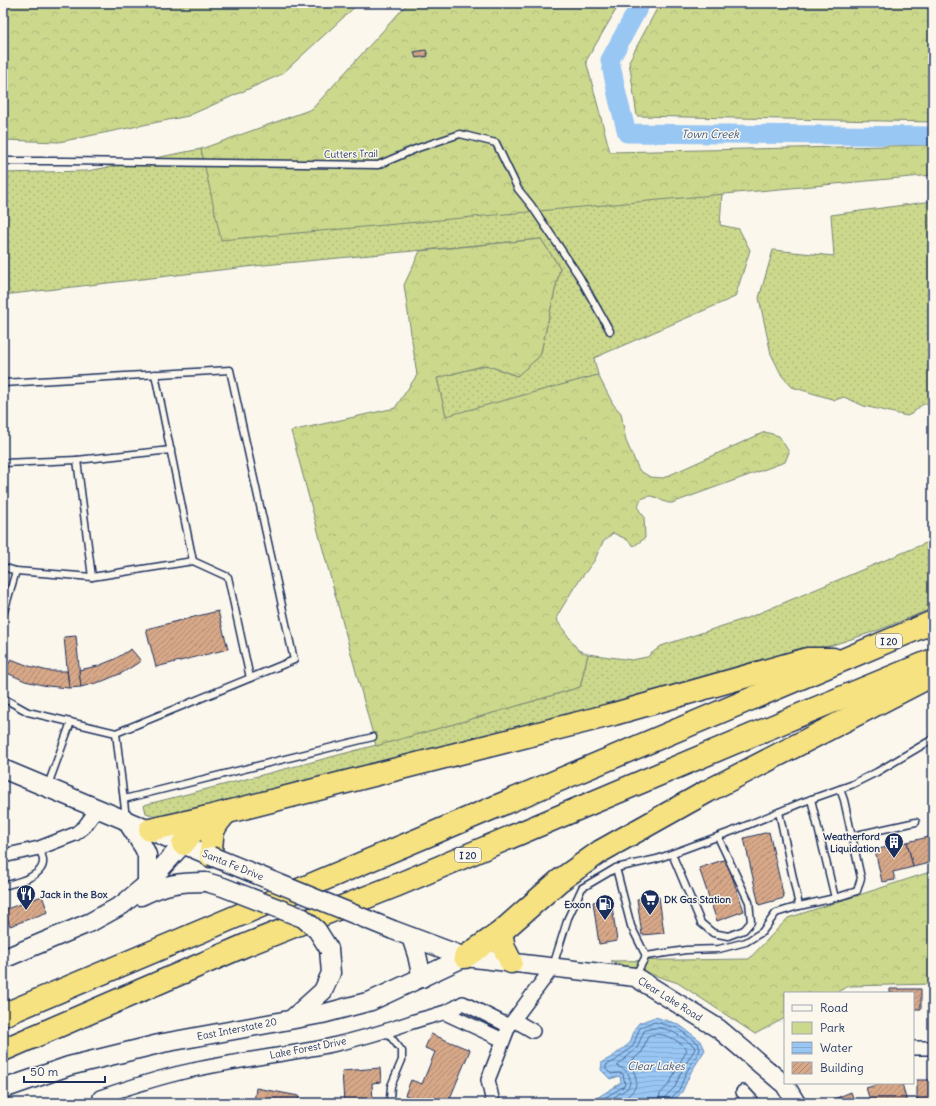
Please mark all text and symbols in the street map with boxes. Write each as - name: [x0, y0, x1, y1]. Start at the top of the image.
- water label: Town Creek: [681, 127, 740, 141]
- street label: Cutters Trail: [324, 147, 378, 161]
- road number: I 20: [876, 634, 902, 648]
- place label: Weatherford Liquidation: [823, 830, 880, 855]
- building icon: Weatherford Liquidation: [883, 831, 905, 859]
- street label: Santa Fe Drive: [200, 847, 266, 883]
- road number: I 20: [455, 848, 481, 862]
- restaurant icon: Jack in the Box: [15, 883, 37, 911]
- place label: Jack in the Box: [40, 888, 108, 901]
- supermarket icon: DK Gas Station: [639, 888, 661, 916]
- fuel station icon: Exxon: [594, 893, 616, 921]
- place label: DK Gas Station: [664, 893, 731, 906]
- place label: Exxon: [564, 898, 591, 911]
- street label: Clear Lake Road: [635, 974, 705, 1024]
- legend: [784, 992, 914, 1084]
- text: Road: [820, 1000, 848, 1015]
- street label: East Interstate 20: [196, 1015, 278, 1043]
- text: Park: [820, 1020, 845, 1035]
- street label: Lake Forest Drive: [269, 1034, 347, 1062]
- text: Water: [820, 1040, 853, 1055]
- scale bar: [24, 1058, 105, 1084]
- water label: Clear Lakes: [627, 1059, 686, 1073]
- text: Building: [820, 1060, 864, 1075]
- text: 50 m: [30, 1064, 59, 1079]

